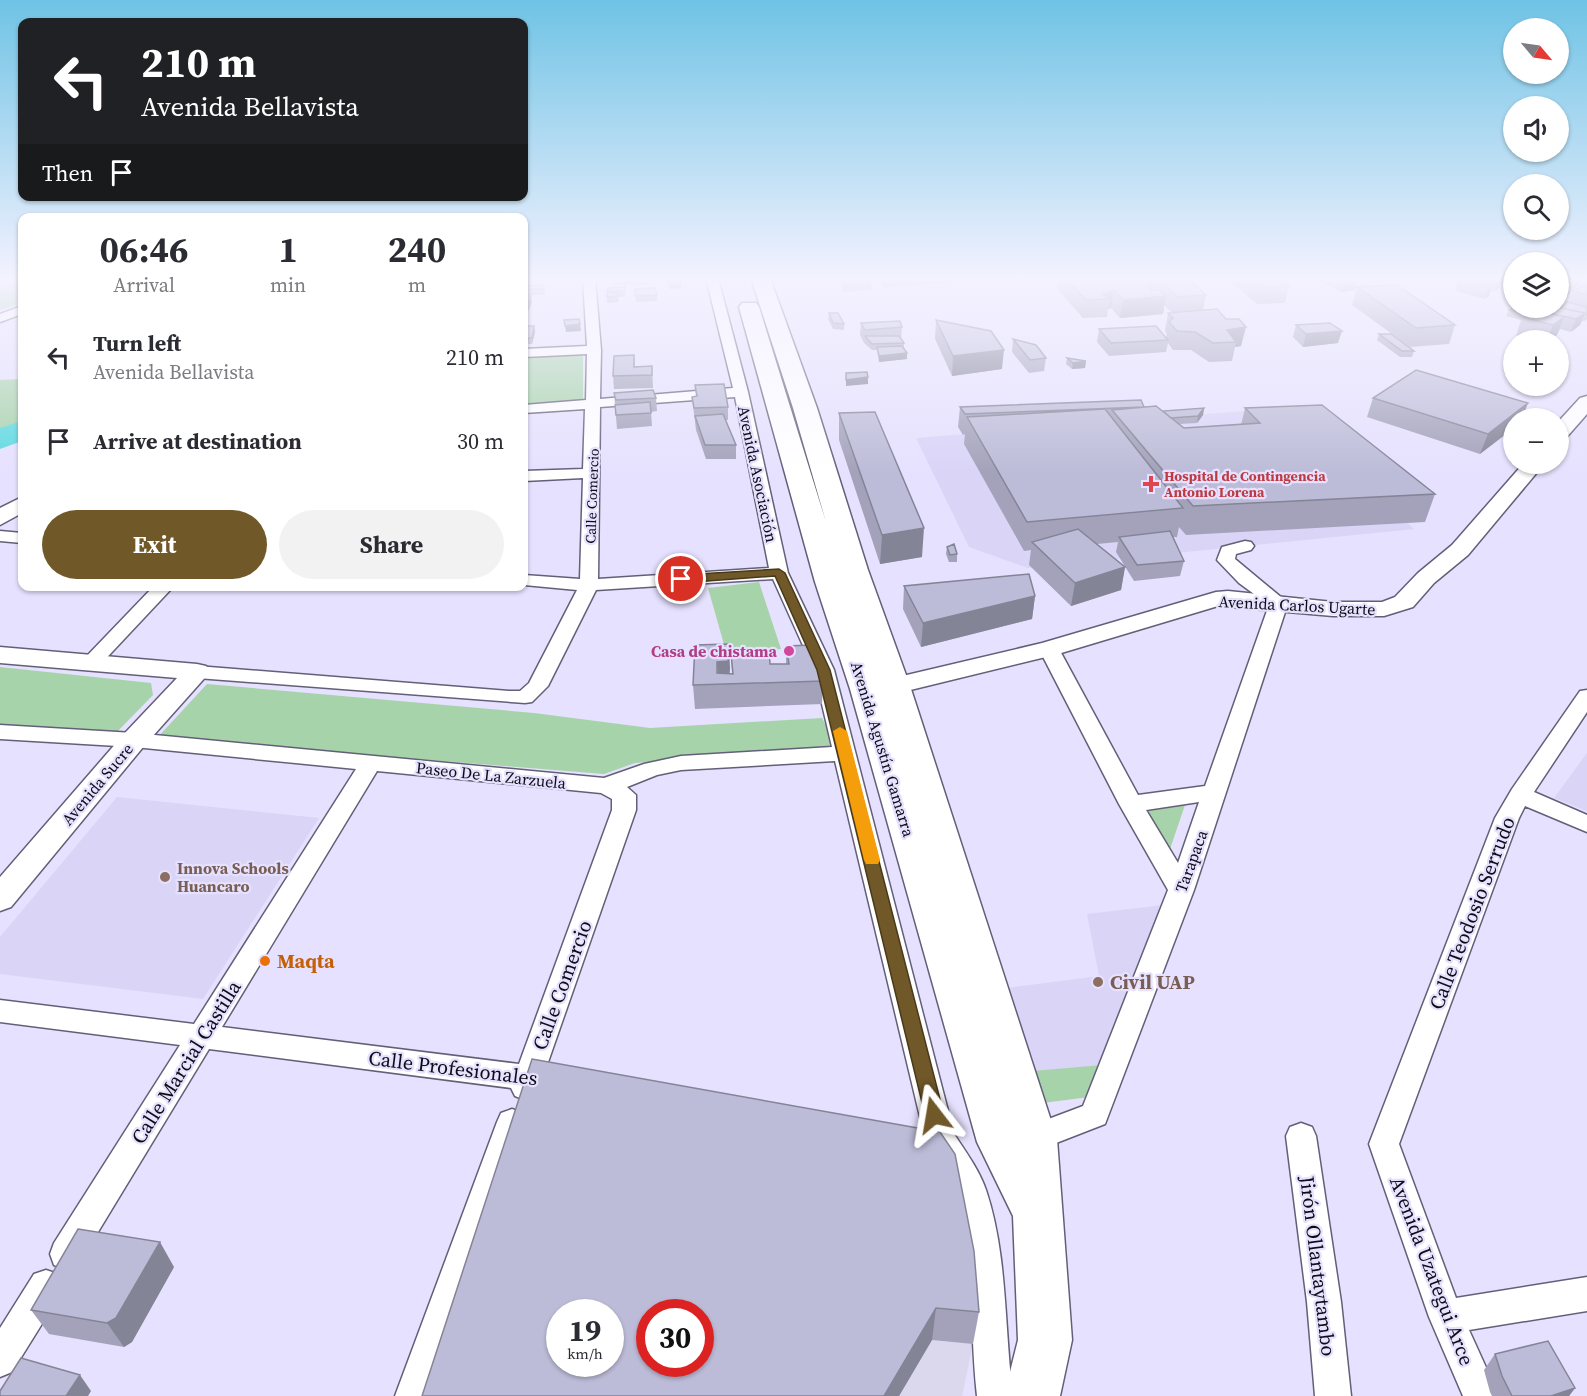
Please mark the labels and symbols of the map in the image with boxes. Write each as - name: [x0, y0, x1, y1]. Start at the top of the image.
- north arrow: [1503, 18, 1569, 84]
- street label: Avenida Asociación: [733, 404, 783, 545]
- street label: Calle Comercio: [580, 448, 604, 544]
- place label: Hospital de Contingencia Antonio Lorena: [1164, 466, 1326, 502]
- marker: Hospital de Contingencia Antonio Lorena: [1142, 475, 1160, 493]
- pin: [655, 553, 706, 604]
- street label: Avenida Carlos Ugarte: [1218, 590, 1376, 620]
- place label: Casa de chistama: [651, 640, 778, 662]
- marker: Casa de chistama: [782, 644, 796, 658]
- street label: Avenida Agustín Gamarra: [846, 659, 920, 840]
- street label: Avenida Sucre: [56, 738, 138, 830]
- street label: Paseo De La Zarzuela: [415, 756, 568, 794]
- street label: Calle Teodosio Serrudo: [1422, 812, 1522, 1014]
- street label: Tarapaca: [1170, 826, 1213, 895]
- place label: Innova Schools Huancaro: [177, 857, 289, 897]
- marker: Innova Schools Huancaro: [158, 870, 172, 884]
- street label: Calle Comercio: [526, 916, 598, 1054]
- place label: Maqta: [277, 947, 335, 975]
- marker: Maqta: [258, 954, 272, 968]
- place label: Civil UAP: [1110, 968, 1195, 996]
- street label: Calle Marcial Castilla: [124, 974, 248, 1149]
- marker: Civil UAP: [1091, 975, 1105, 989]
- street label: Calle Profesionales: [367, 1044, 539, 1092]
- position arrow: [902, 1083, 966, 1147]
- street label: Jirón Ollantaytambo: [1293, 1173, 1343, 1358]
- street label: Avenida Uzategui Arce: [1383, 1173, 1481, 1369]
- speed limit sign: 30: [636, 1299, 714, 1377]

